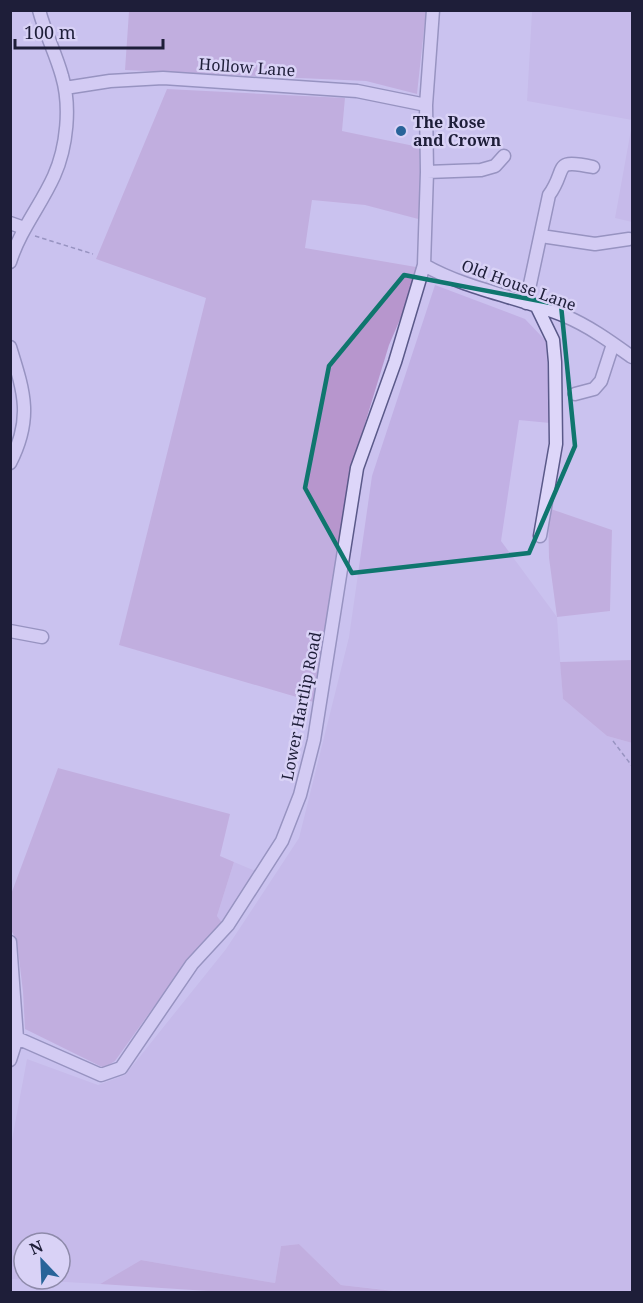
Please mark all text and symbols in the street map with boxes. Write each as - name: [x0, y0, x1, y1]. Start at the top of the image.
- scale bar: [15, 12, 164, 50]
- text: 100 m: [24, 20, 76, 44]
- street label: Hollow Lane: [198, 53, 296, 81]
- place label: The Rose and Crown: [413, 111, 501, 151]
- marker: The Rose and Crown: [394, 124, 408, 138]
- street label: Old House Lane: [459, 254, 579, 316]
- street label: Lower Hartlip Road: [276, 630, 326, 782]
- north arrow: [12, 1231, 72, 1291]
- text: N: [26, 1234, 47, 1260]

